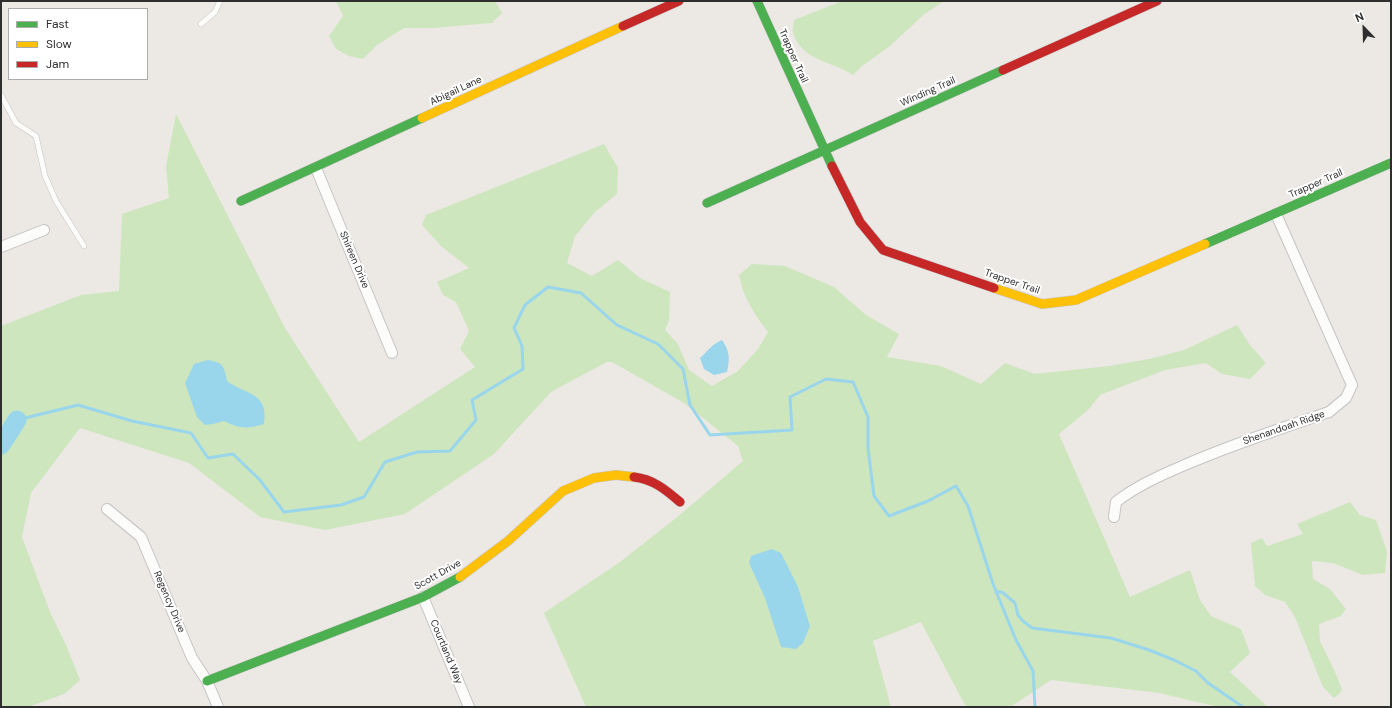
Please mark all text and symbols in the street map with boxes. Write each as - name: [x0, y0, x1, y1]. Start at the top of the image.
- legend: [8, 8, 148, 80]
- north arrow: [1344, 8, 1384, 48]
- text: N: [1353, 9, 1366, 25]
- text: Fast: [46, 16, 69, 32]
- street label: Trapper Trail: [776, 27, 810, 85]
- text: Slow: [46, 36, 72, 52]
- text: Jam: [46, 56, 69, 72]
- street label: Abigail Lane: [428, 74, 484, 108]
- street label: Winding Trail: [898, 74, 958, 110]
- street label: Trapper Trail: [1287, 167, 1345, 201]
- street label: Shireen Drive: [337, 230, 371, 290]
- street label: Trapper Trail: [983, 267, 1041, 297]
- street label: Shenandoah Ridge: [1241, 408, 1327, 448]
- street label: Scott Drive: [413, 557, 463, 593]
- street label: Regency Drive: [151, 569, 187, 635]
- street label: Courtland Way: [427, 618, 465, 686]

